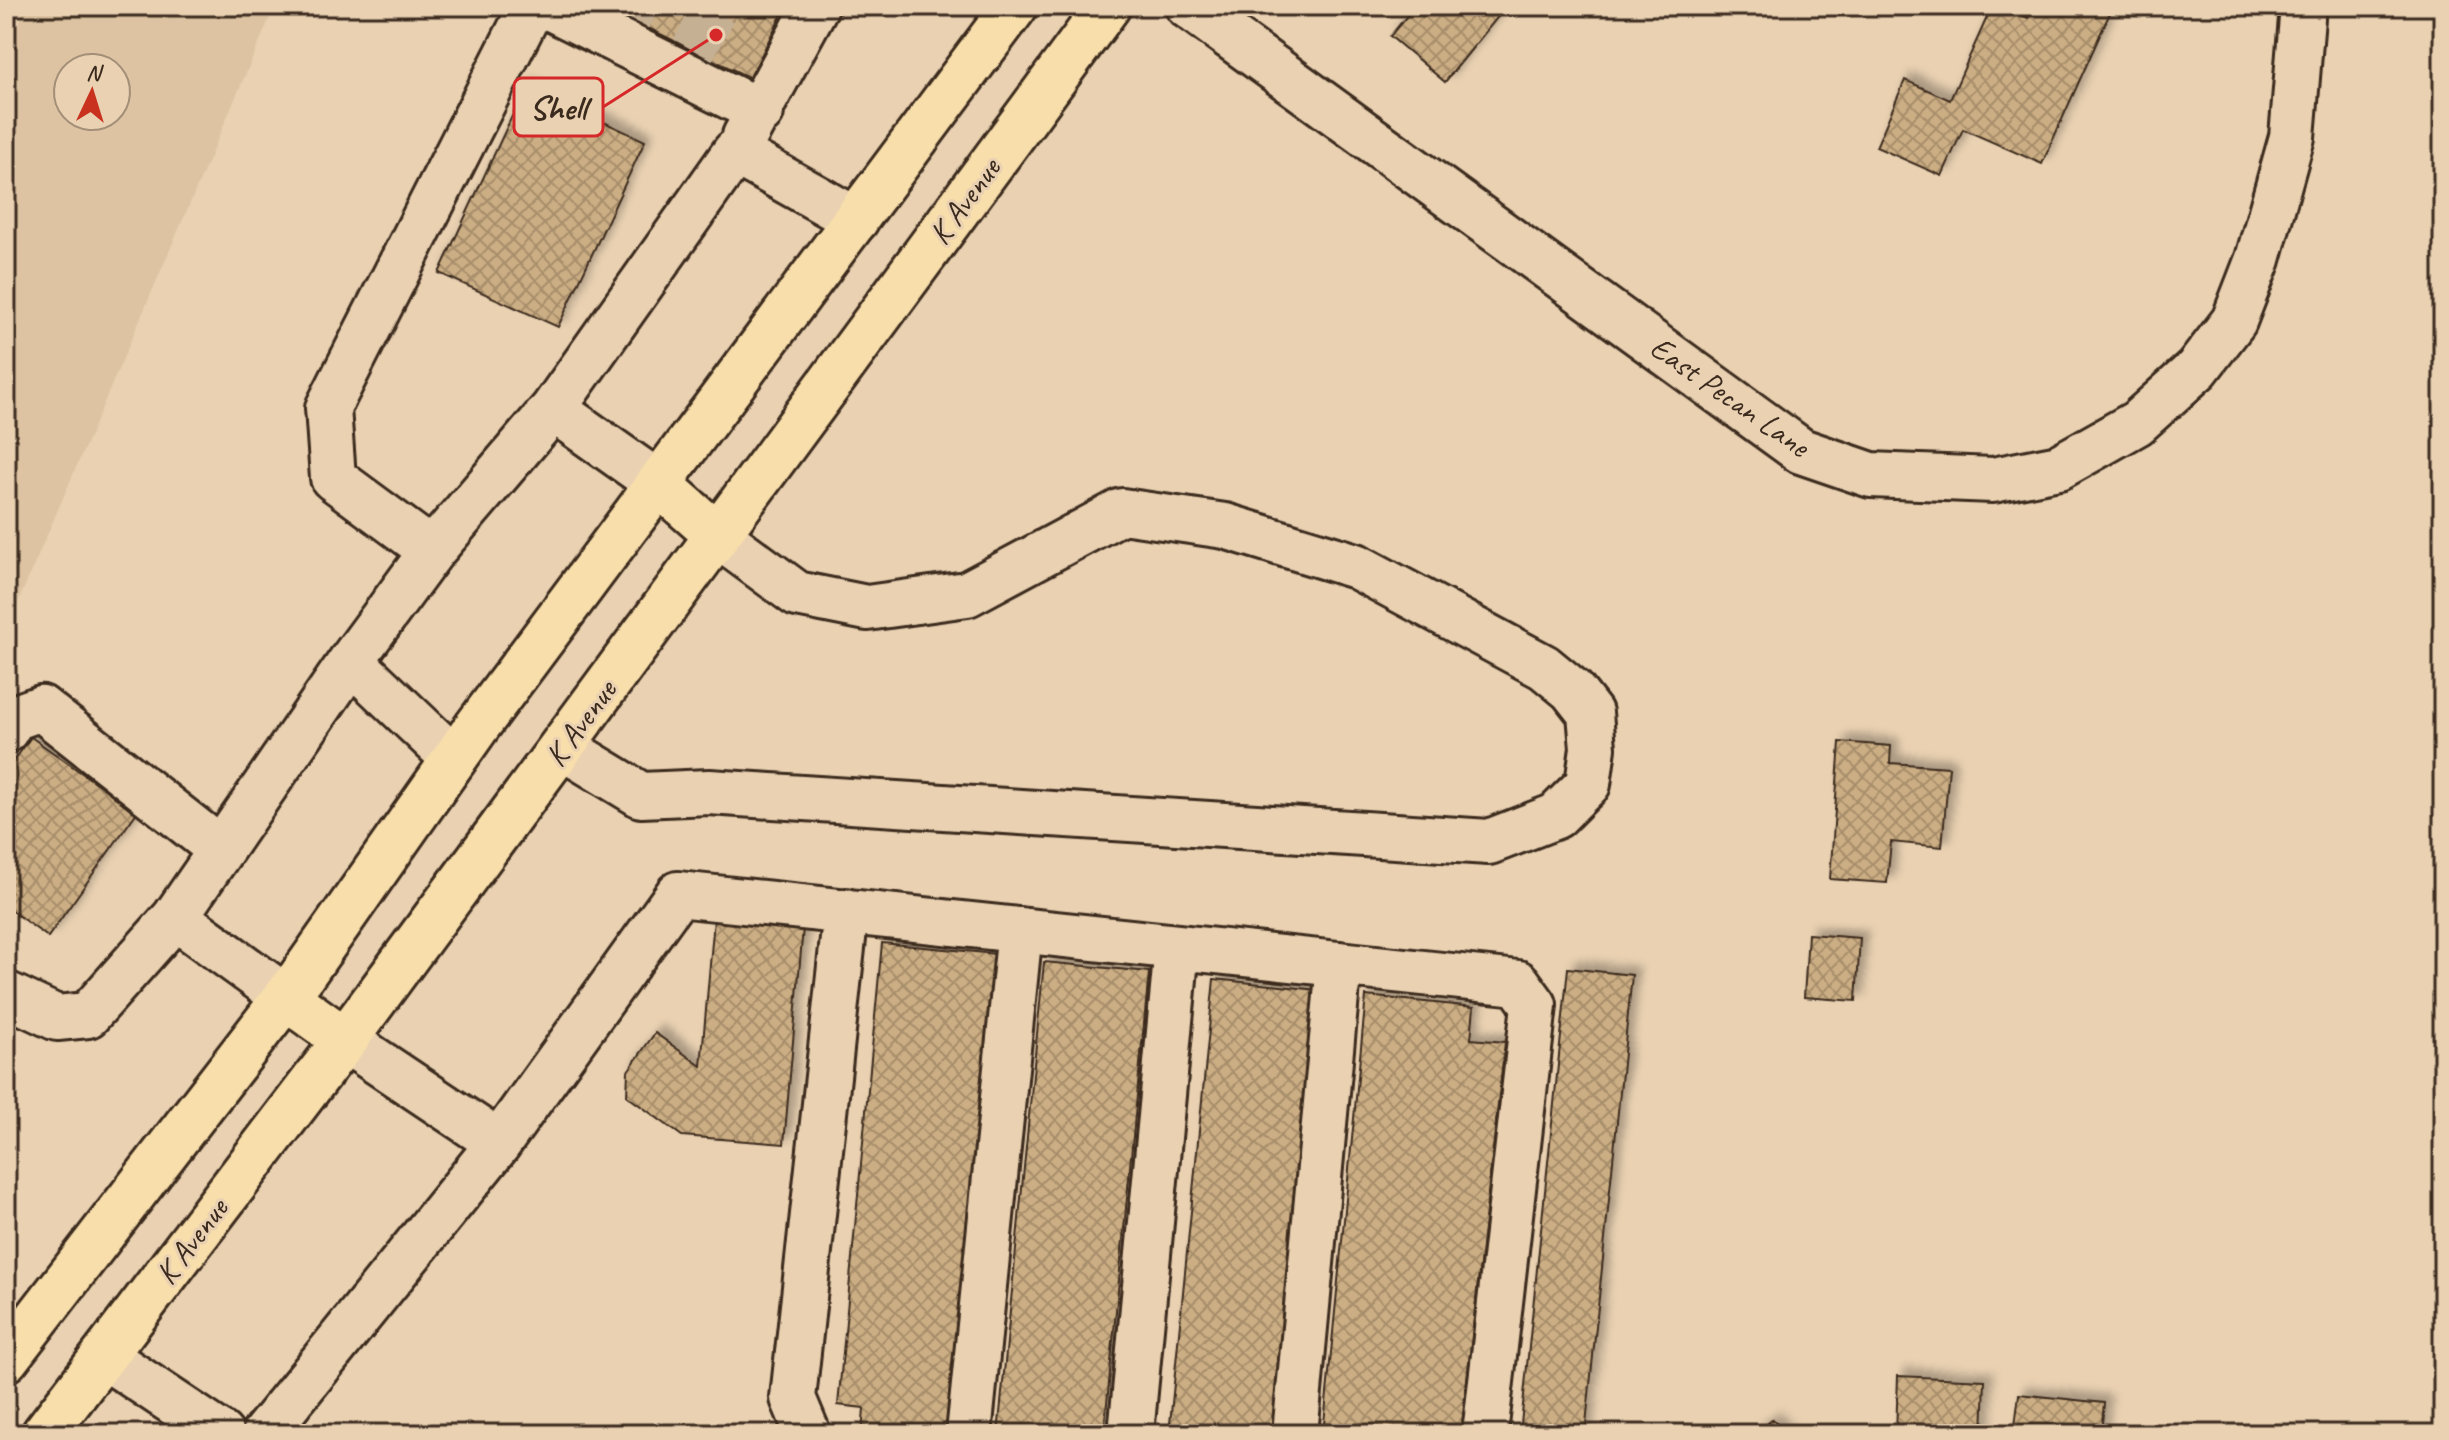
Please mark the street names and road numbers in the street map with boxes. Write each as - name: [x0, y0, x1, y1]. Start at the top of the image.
- street label: K Avenue: [919, 148, 1011, 253]
- street label: East Pecan Lane: [1642, 327, 1819, 468]
- street label: K Avenue: [535, 670, 627, 775]
- street label: K Avenue: [146, 1188, 239, 1292]

